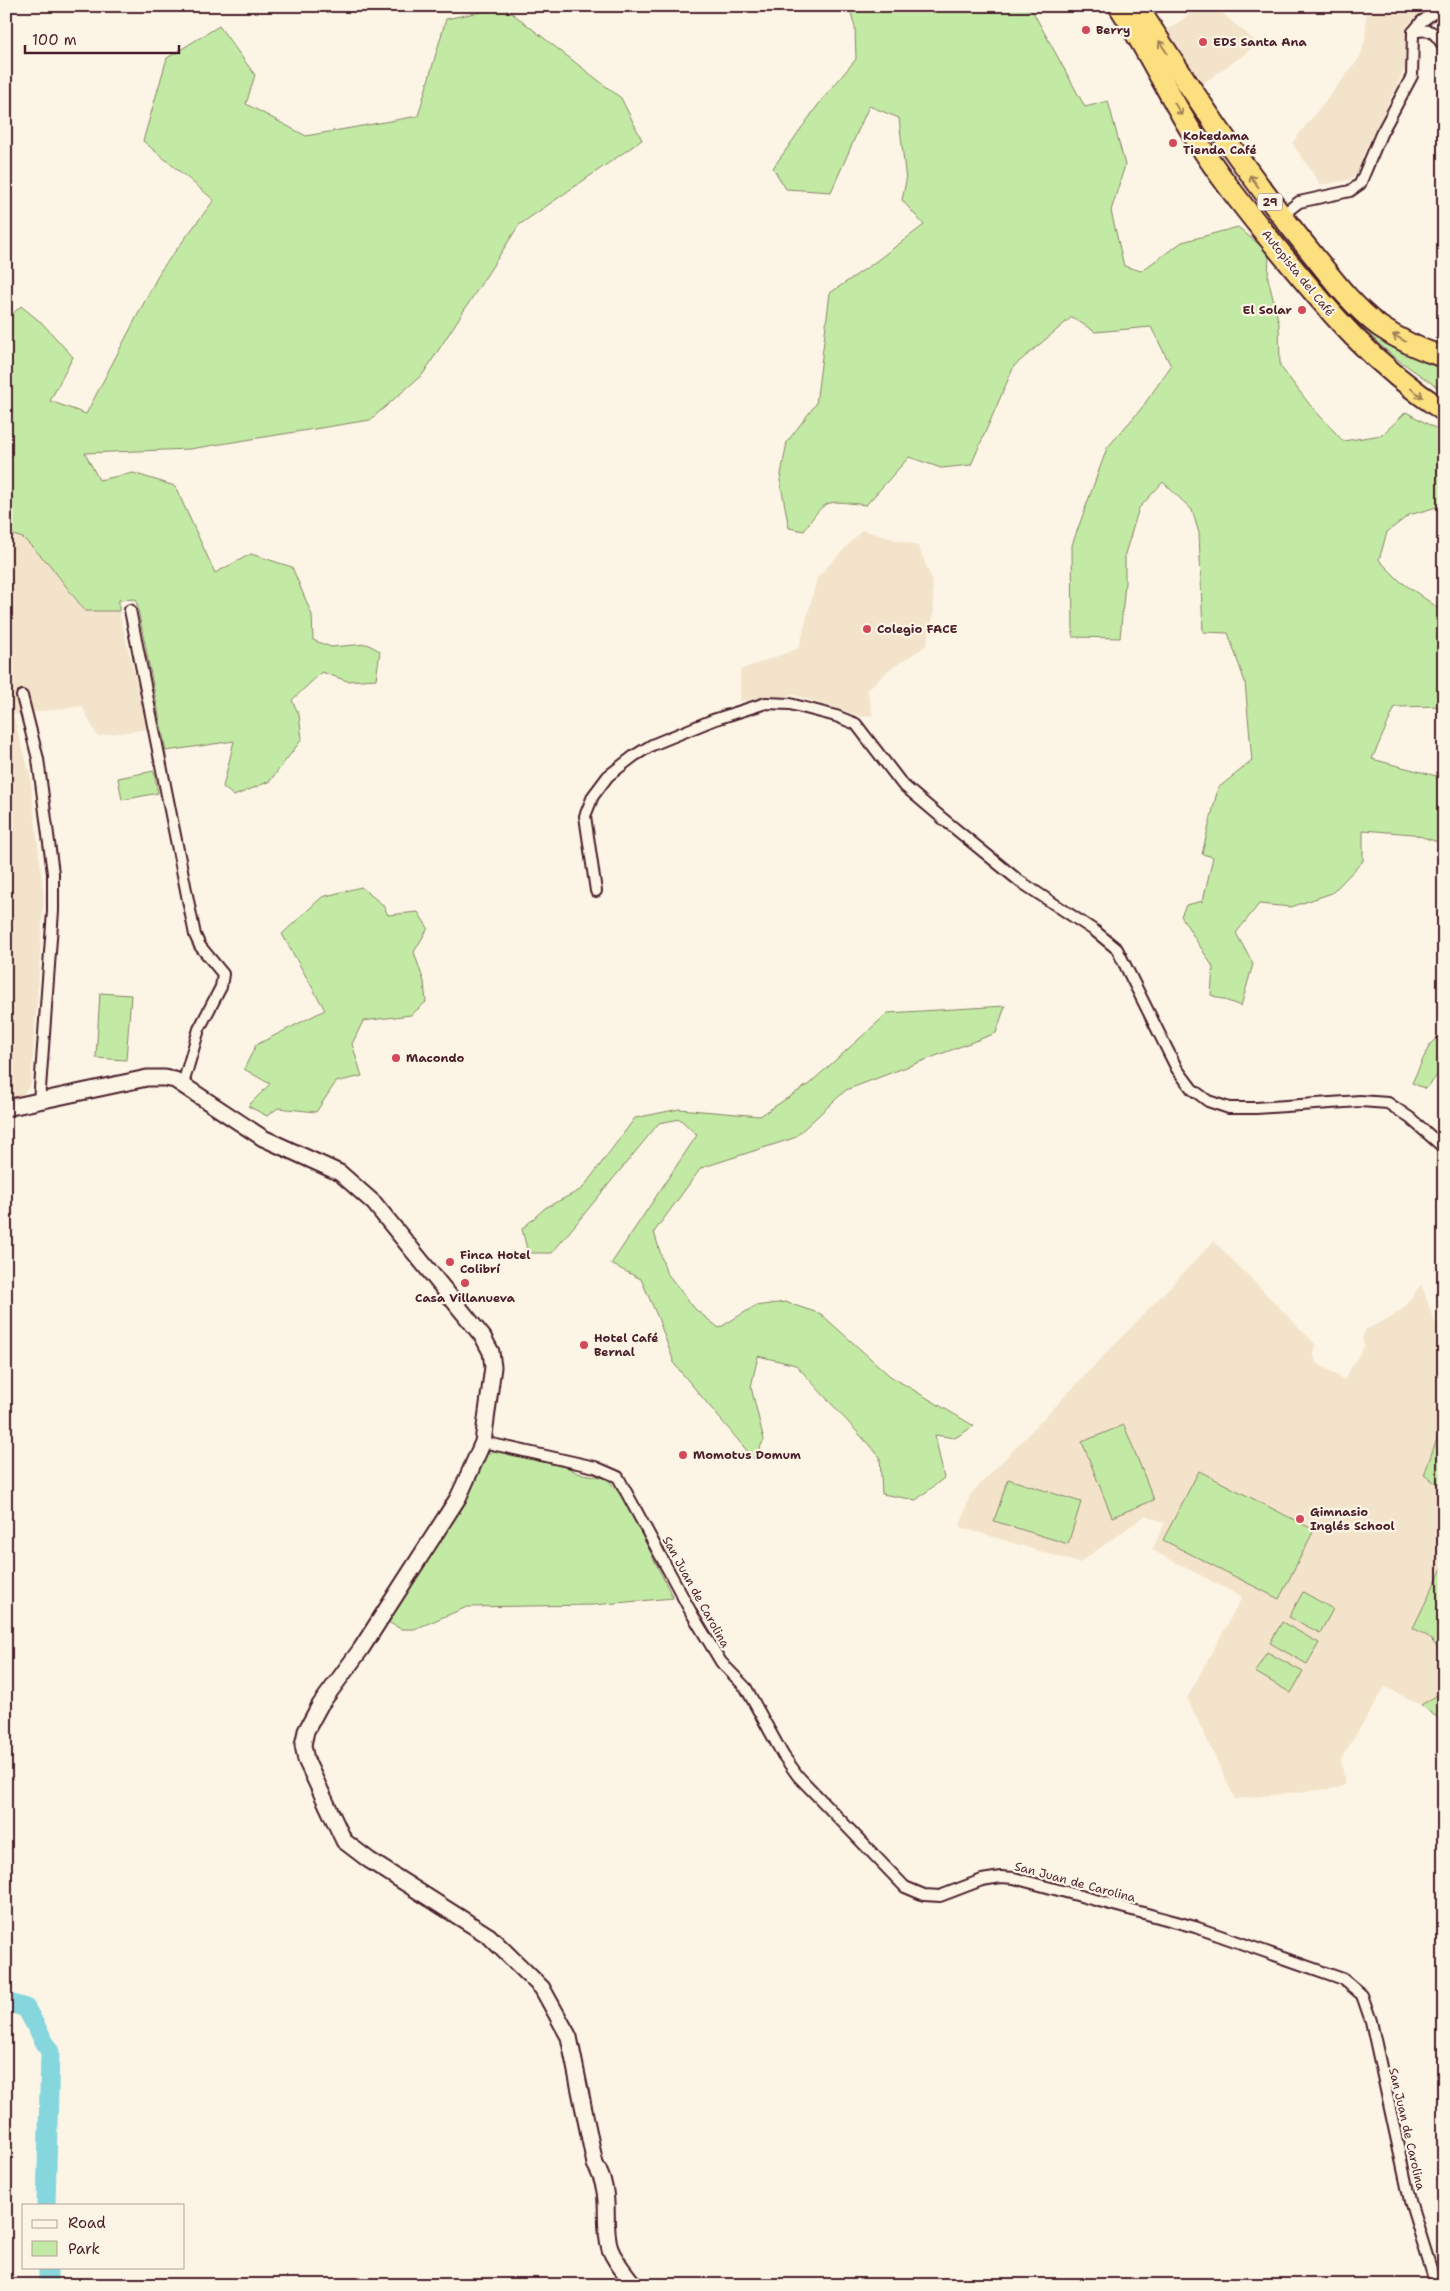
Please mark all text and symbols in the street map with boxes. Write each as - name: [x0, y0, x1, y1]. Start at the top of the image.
- scale bar: [25, 22, 179, 54]
- place label: Berry: [1096, 22, 1130, 38]
- marker: Berry: [1080, 24, 1092, 36]
- text: 100 m: [32, 30, 77, 50]
- place label: EDS Santa Ana: [1213, 34, 1307, 50]
- marker: EDS Santa Ana: [1197, 36, 1209, 48]
- one-way arrow: [1158, 40, 1168, 54]
- one-way arrow: [1173, 102, 1183, 117]
- place label: Kokedama Tienda Café: [1183, 128, 1257, 158]
- marker: Kokedama Tienda Café: [1167, 137, 1179, 149]
- one-way arrow: [1249, 174, 1259, 188]
- road number: 29: [1258, 193, 1282, 210]
- street label: Autopista del Café: [1258, 226, 1338, 320]
- place label: El Solar: [1243, 302, 1293, 318]
- marker: El Solar: [1296, 304, 1308, 316]
- one-way arrow: [1392, 333, 1407, 342]
- one-way arrow: [1410, 387, 1423, 398]
- place label: Colegio FACE: [877, 621, 957, 637]
- marker: Colegio FACE: [861, 623, 873, 635]
- place label: Macondo: [406, 1050, 465, 1066]
- marker: Macondo: [390, 1052, 402, 1064]
- place label: Finca Hotel Colibrí: [460, 1247, 531, 1277]
- marker: Finca Hotel Colibrí: [444, 1256, 456, 1268]
- marker: Casa Villanueva: [459, 1277, 471, 1289]
- place label: Casa Villanueva: [415, 1290, 516, 1306]
- place label: Hotel Café Bernal: [594, 1330, 659, 1360]
- marker: Hotel Café Bernal: [578, 1339, 590, 1351]
- place label: Momotus Domum: [693, 1447, 801, 1463]
- marker: Momotus Domum: [677, 1449, 689, 1461]
- place label: Gimnasio Inglés School: [1310, 1504, 1395, 1534]
- marker: Gimnasio Inglés School: [1294, 1513, 1306, 1525]
- street label: San Juan de Carolina: [659, 1533, 734, 1651]
- street label: San Juan de Carolina: [1013, 1858, 1138, 1906]
- street label: San Juan de Carolina: [1385, 2066, 1429, 2192]
- legend: [22, 2204, 185, 2268]
- text: Road: [68, 2213, 106, 2233]
- text: Park: [68, 2239, 100, 2259]

